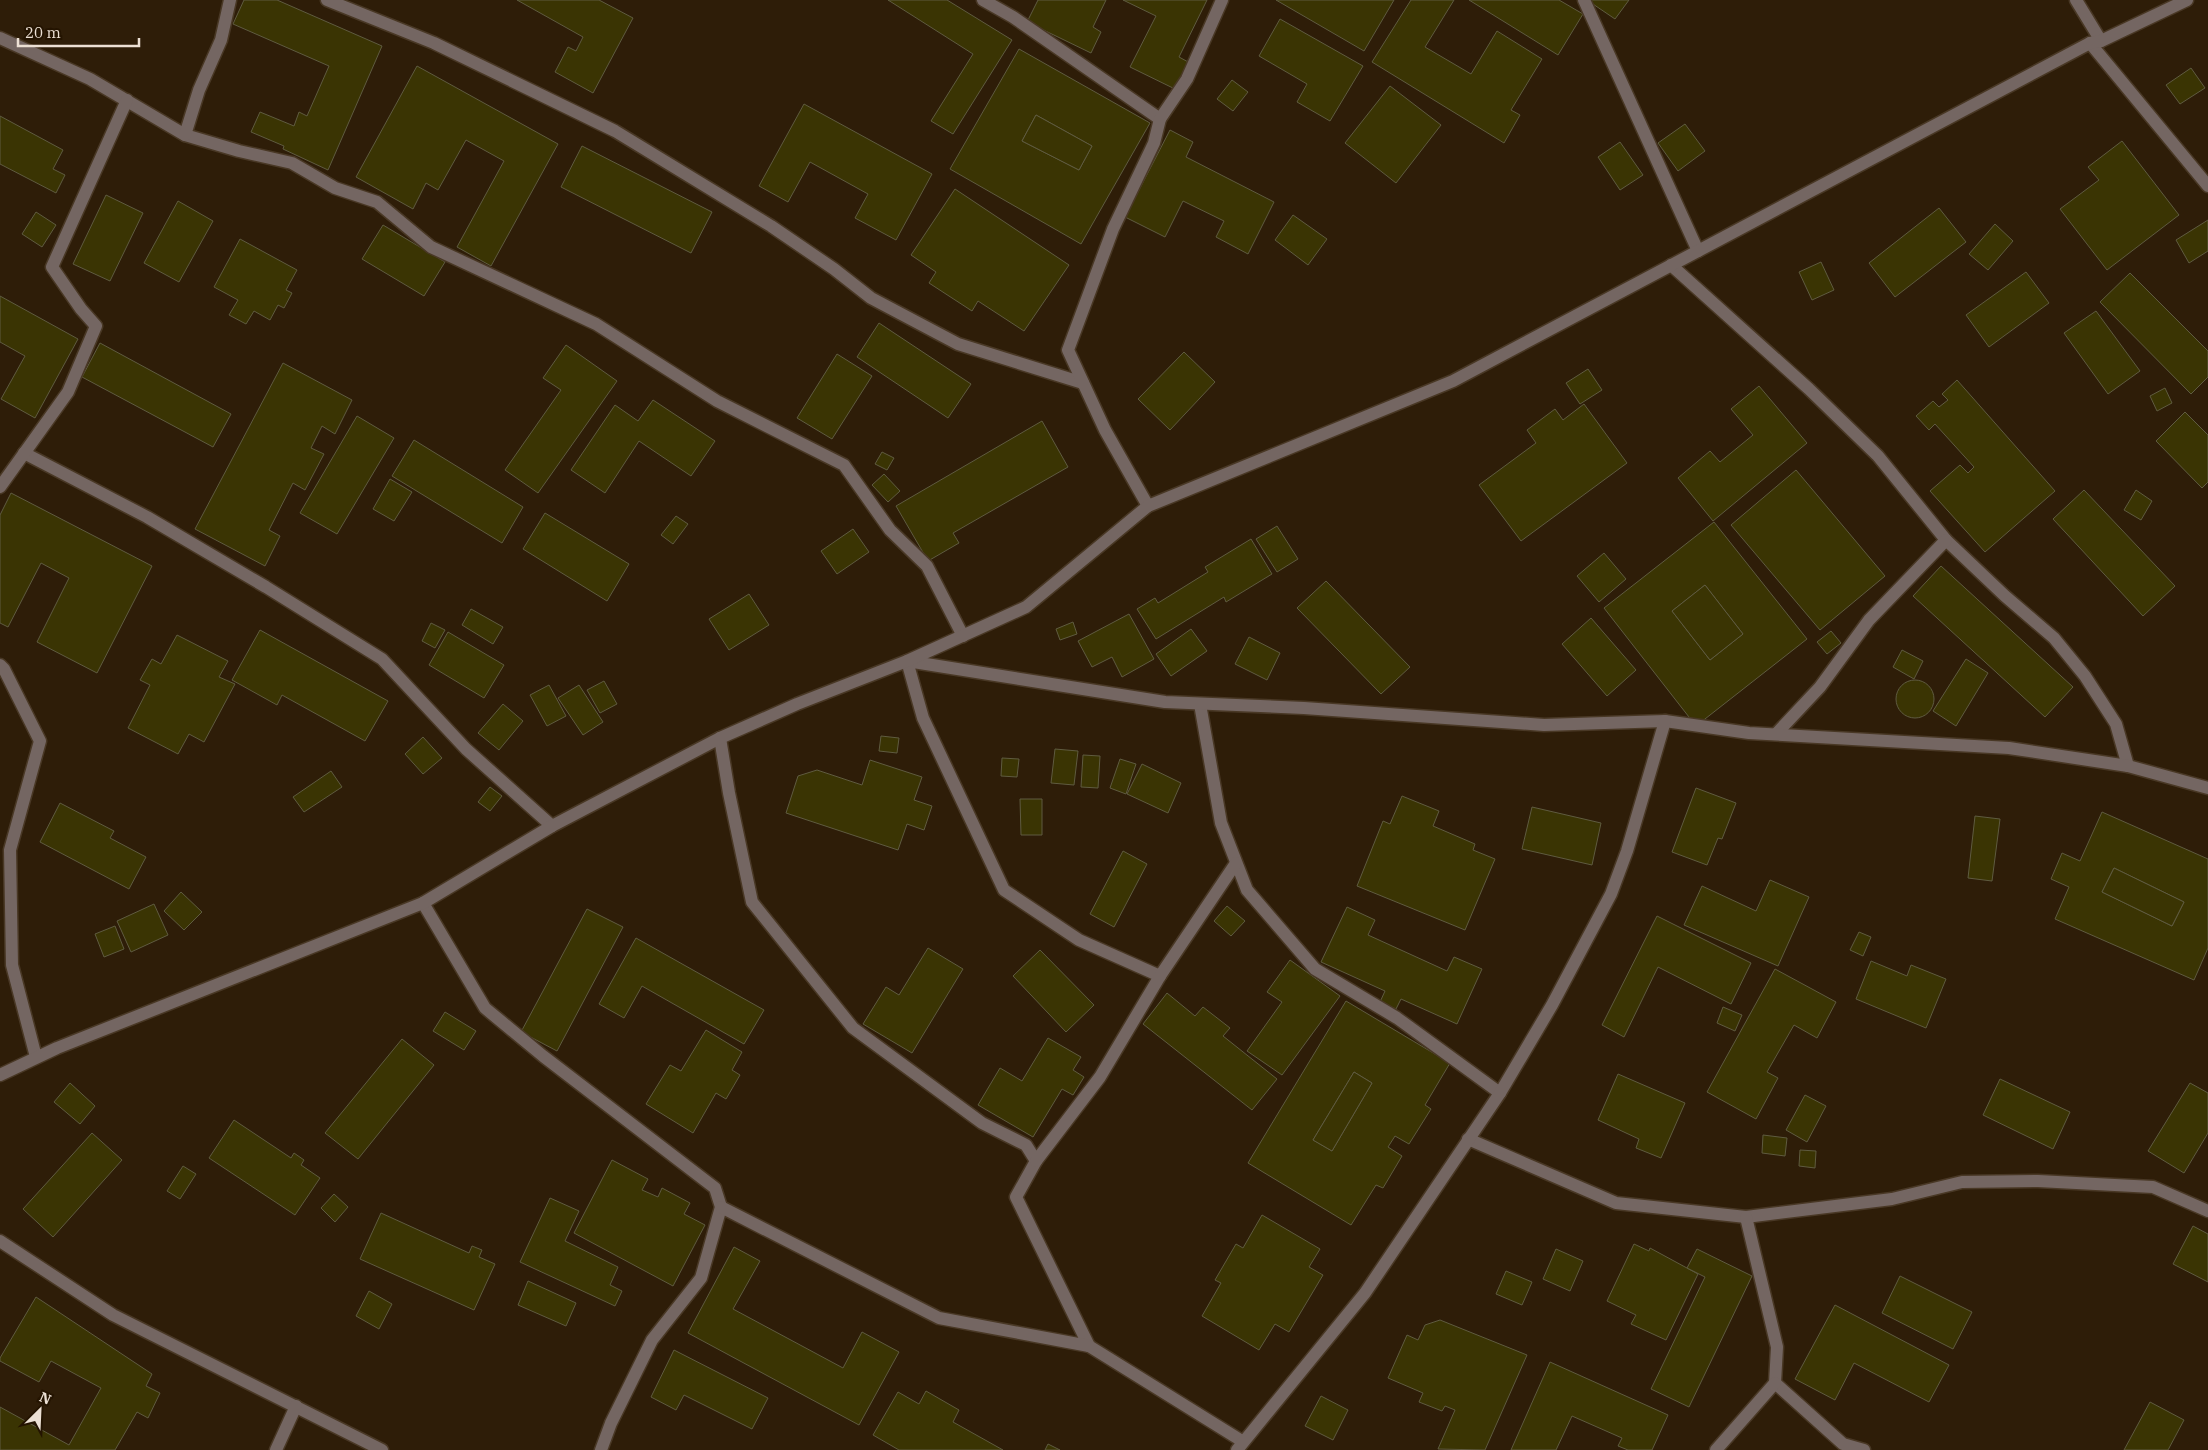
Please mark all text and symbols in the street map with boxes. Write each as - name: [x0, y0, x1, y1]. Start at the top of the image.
- scale bar: [18, 15, 139, 47]
- text: 20 m: [25, 23, 61, 42]
- north arrow: [15, 1385, 65, 1435]
- text: N: [37, 1388, 54, 1409]

